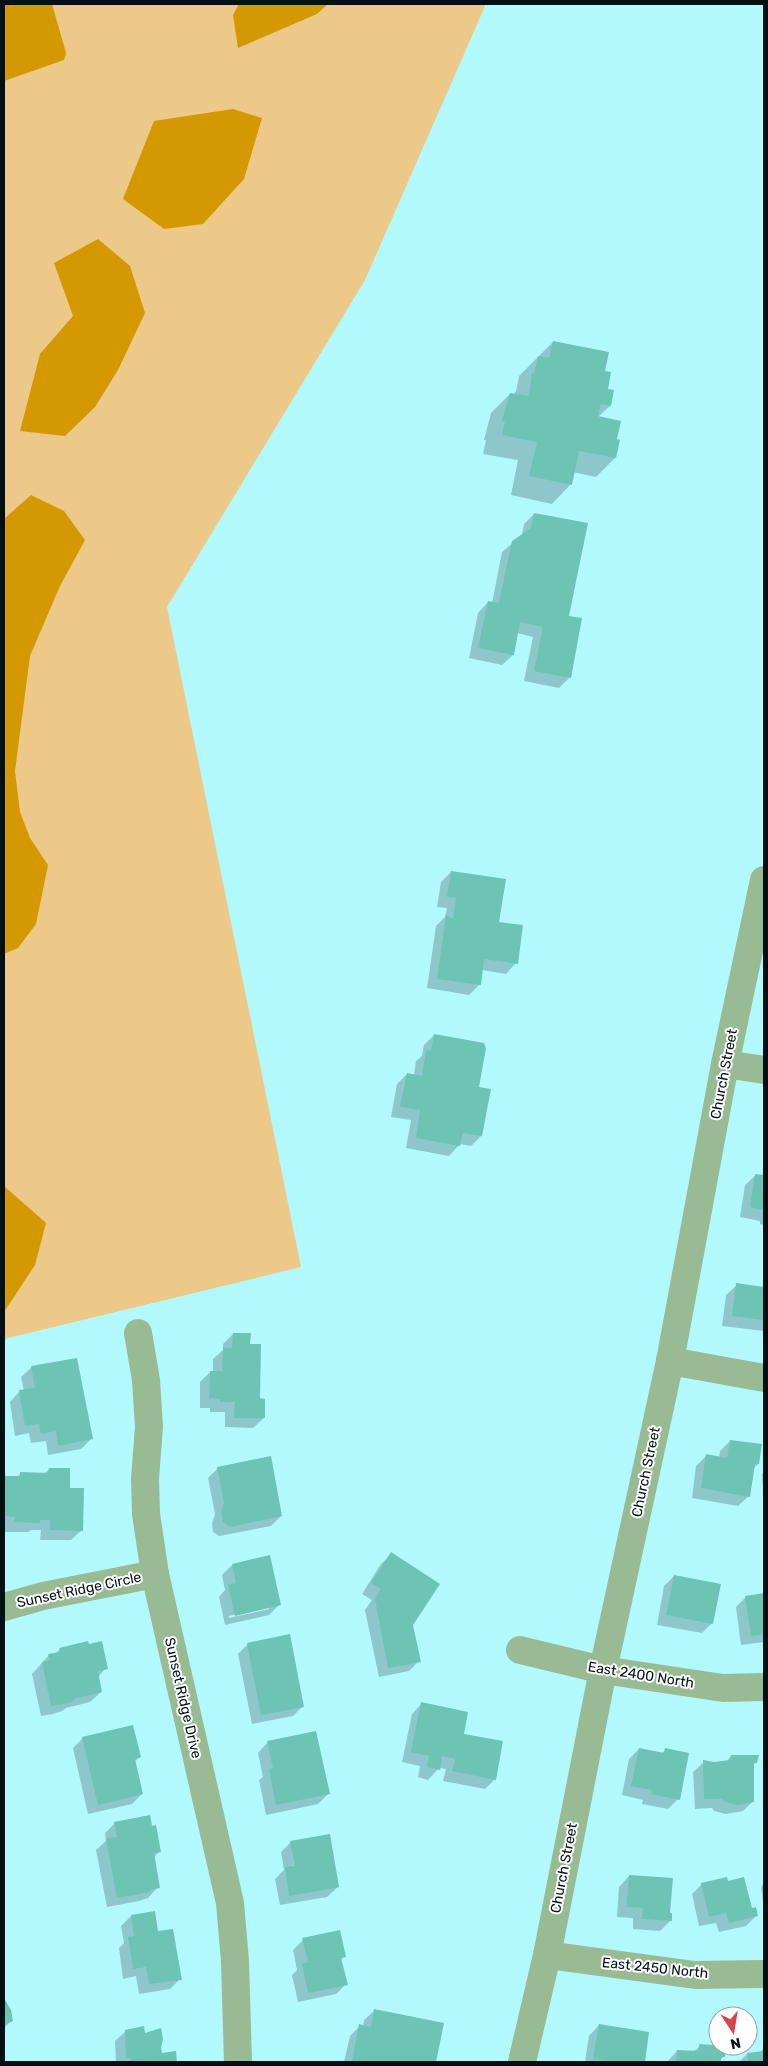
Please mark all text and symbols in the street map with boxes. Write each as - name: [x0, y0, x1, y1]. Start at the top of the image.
- street label: Church Street: [707, 1027, 741, 1121]
- street label: Church Street: [628, 1425, 664, 1519]
- street label: Sunset Ridge Circle: [15, 1568, 143, 1612]
- street label: Sunset Ridge Drive: [161, 1636, 205, 1760]
- street label: East 2400 North: [587, 1658, 695, 1692]
- street label: Church Street: [547, 1821, 581, 1915]
- street label: East 2450 North: [601, 1954, 709, 1982]
- north arrow: [708, 2006, 758, 2056]
- text: N: [729, 2034, 742, 2053]

